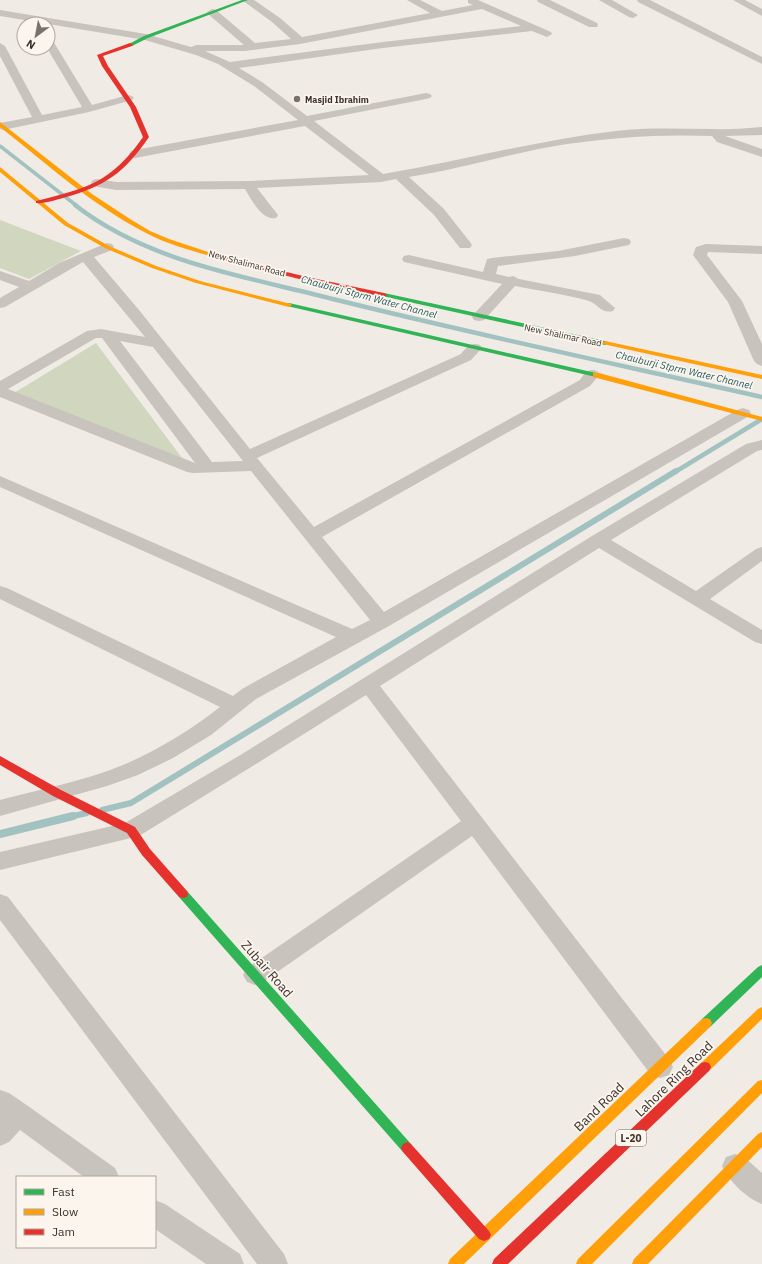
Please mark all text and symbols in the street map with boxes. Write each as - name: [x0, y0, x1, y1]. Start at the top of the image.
- north arrow: [16, 16, 56, 56]
- text: N: [24, 36, 38, 53]
- marker: Masjid Ibrahim: [292, 94, 302, 104]
- place label: Masjid Ibrahim: [305, 94, 369, 105]
- street label: New Shalimar Road: [207, 247, 287, 279]
- water label: Chauburji Stprm Water Channel: [300, 273, 439, 321]
- street label: New Shalimar Road: [523, 321, 603, 349]
- water label: Chauburji Stprm Water Channel: [614, 348, 754, 392]
- street label: Zubair Road: [238, 937, 296, 1001]
- street label: Lahore Ring Road: [631, 1038, 717, 1120]
- street label: Band Road: [570, 1079, 628, 1135]
- road number: L-20: [616, 1130, 646, 1146]
- legend: [16, 1176, 156, 1248]
- text: Fast: [52, 1184, 75, 1199]
- text: Slow: [52, 1204, 78, 1219]
- text: Jam: [52, 1224, 75, 1239]

